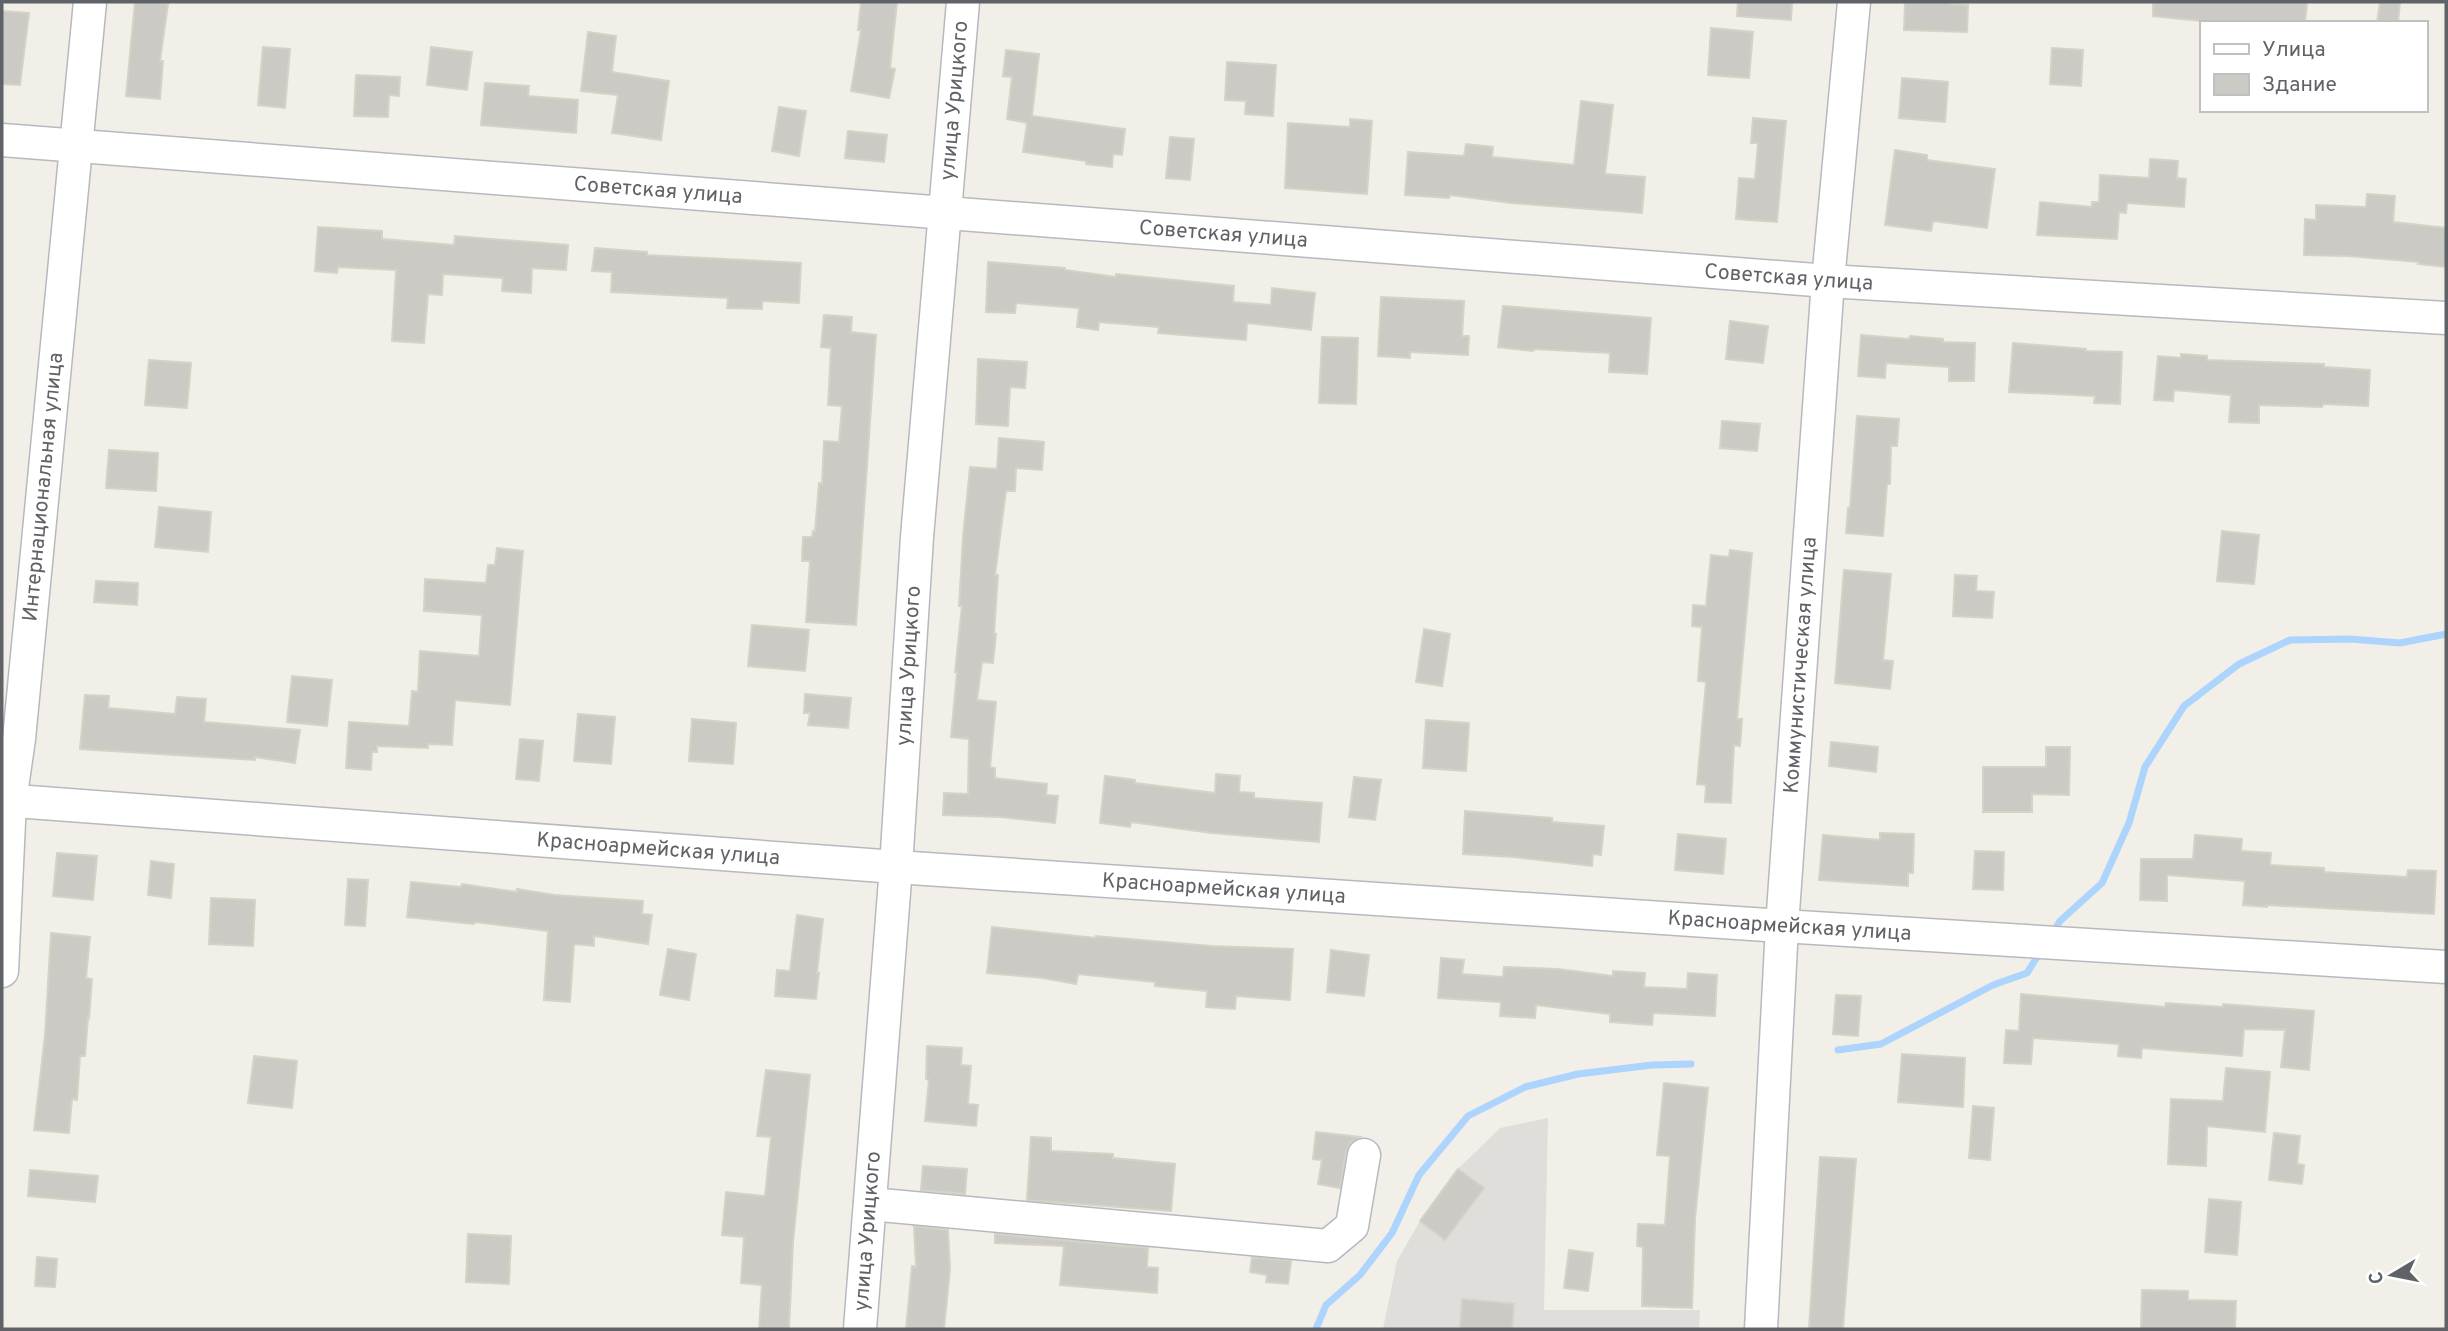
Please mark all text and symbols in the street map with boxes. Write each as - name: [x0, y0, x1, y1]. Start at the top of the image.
- street label: улица Урицкого: [934, 20, 975, 182]
- legend: [2200, 21, 2427, 112]
- text: Улица: [2262, 37, 2326, 64]
- text: Здание: [2262, 72, 2337, 99]
- street label: Советская улица: [573, 171, 743, 211]
- street label: Советская улица: [1138, 214, 1309, 254]
- street label: Советская улица: [1703, 258, 1874, 297]
- street label: Интернациональная улица: [17, 351, 70, 623]
- street label: Коммунистическая улица: [1778, 536, 1823, 794]
- street label: улица Урицкого: [890, 585, 927, 747]
- street label: Красноармейская улица: [535, 827, 781, 872]
- street label: Красноармейская улица: [1101, 867, 1347, 910]
- street label: Красноармейская улица: [1667, 905, 1912, 947]
- street label: улица Урицкого: [848, 1150, 887, 1312]
- north arrow: [2357, 1240, 2427, 1310]
- text: С: [2364, 1270, 2390, 1286]

